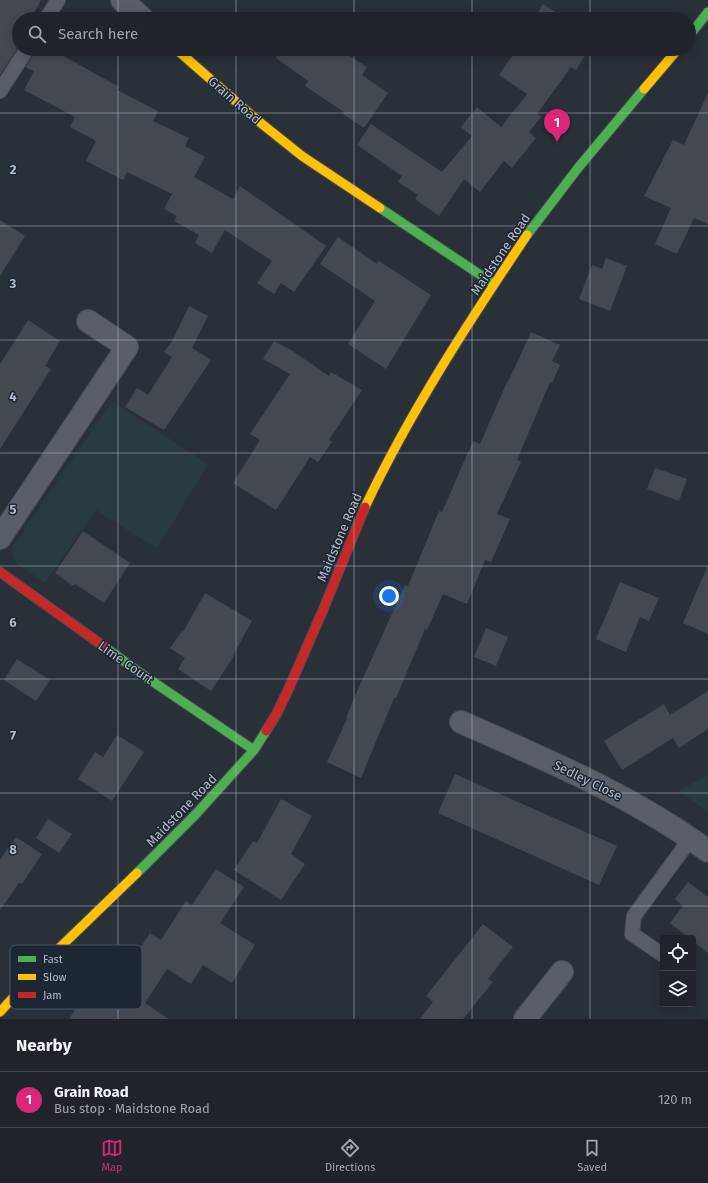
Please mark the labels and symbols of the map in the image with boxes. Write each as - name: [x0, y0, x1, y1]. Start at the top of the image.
- street label: Grain Road: [205, 74, 264, 127]
- pin: 1: [544, 109, 570, 142]
- text: 2: [10, 162, 17, 177]
- street label: Maidstone Road: [468, 211, 533, 298]
- text: 3: [9, 276, 17, 291]
- text: 4: [9, 389, 17, 404]
- street label: Maidstone Road: [314, 491, 365, 584]
- text: 5: [10, 502, 17, 517]
- your location: [379, 586, 399, 606]
- text: 6: [9, 615, 17, 630]
- street label: Lime Court: [95, 638, 156, 687]
- text: 7: [10, 728, 16, 743]
- street label: Sedley Close: [551, 757, 624, 803]
- street label: Maidstone Road: [143, 771, 220, 850]
- text: 8: [9, 842, 17, 857]
- legend: [10, 945, 142, 1009]
- text: Fast: [43, 953, 63, 966]
- text: Slow: [43, 971, 67, 984]
- text: Jam: [43, 989, 62, 1002]

